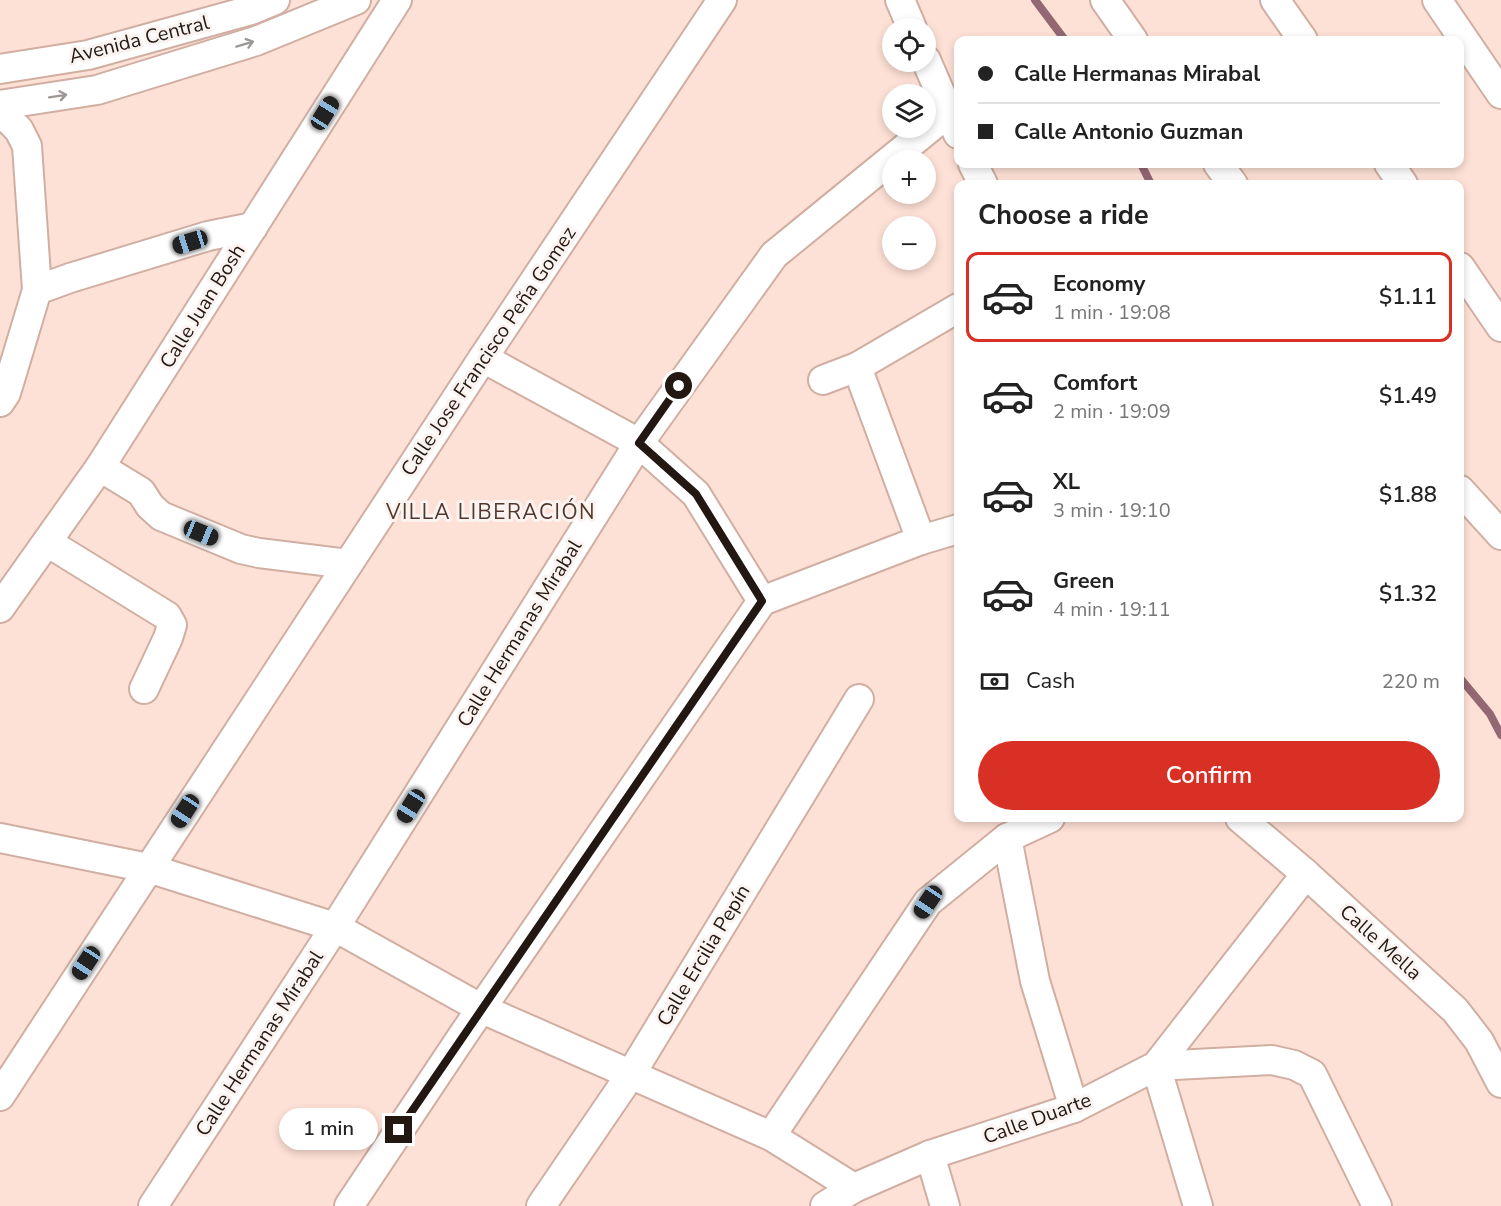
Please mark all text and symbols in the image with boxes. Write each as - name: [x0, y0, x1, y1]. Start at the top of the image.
- street label: Avenida Central: [66, 9, 212, 70]
- map controls: [882, 18, 936, 270]
- button: locate: [882, 18, 936, 72]
- one-way arrow: [235, 38, 254, 49]
- text: Calle Hermanas Mirabal: [1014, 59, 1260, 89]
- button: layers: [882, 84, 936, 138]
- one-way arrow: [47, 90, 67, 101]
- car: [308, 93, 342, 133]
- text: Calle Antonio Guzman: [1014, 117, 1243, 147]
- button: +: [882, 150, 936, 204]
- text: Choose a ride: [978, 197, 1149, 234]
- button: −: [882, 216, 936, 270]
- street label: Calle Jose Francisco Peña Gomez: [395, 221, 582, 481]
- car: [170, 228, 210, 256]
- street label: Calle Juan Bosh: [153, 239, 251, 373]
- text: Economy: [1053, 269, 1145, 299]
- icon: car: [981, 270, 1035, 324]
- text: $1.11: [1379, 282, 1437, 312]
- text: 1 min · 19:08: [1053, 299, 1171, 326]
- text: Comfort: [1053, 368, 1137, 398]
- icon: car: [981, 369, 1035, 423]
- route start: [665, 372, 692, 399]
- text: $1.49: [1379, 381, 1437, 411]
- text: 2 min · 19:09: [1053, 398, 1171, 425]
- text: XL: [1053, 467, 1080, 497]
- icon: car: [981, 468, 1035, 522]
- text: $1.88: [1379, 480, 1437, 510]
- text: 3 min · 19:10: [1053, 497, 1171, 524]
- district label: VILLA LIBERACIÓN: [385, 498, 596, 526]
- car: [181, 518, 221, 548]
- street label: Calle Hermanas Mirabal: [451, 534, 588, 732]
- text: Green: [1053, 566, 1114, 596]
- icon: car: [981, 567, 1035, 621]
- text: $1.32: [1379, 579, 1437, 609]
- text: 4 min · 19:11: [1053, 596, 1171, 623]
- icon: cash: [978, 665, 1011, 698]
- text: Cash: [1026, 666, 1075, 696]
- text: 220 m: [1382, 668, 1440, 695]
- button: Confirm: [978, 741, 1440, 810]
- car: [394, 786, 428, 826]
- car: [168, 791, 202, 831]
- street label: Calle Ercilia Pepín: [650, 879, 756, 1031]
- car: [910, 882, 946, 922]
- street label: Calle Mella: [1334, 898, 1427, 986]
- car: [69, 943, 103, 983]
- street label: Calle Hermanas Mirabal: [189, 945, 330, 1141]
- street label: Calle Duarte: [979, 1086, 1095, 1151]
- callout: 1 min: [279, 1109, 378, 1151]
- text: 1 min: [303, 1115, 354, 1142]
- route end: [385, 1116, 412, 1143]

